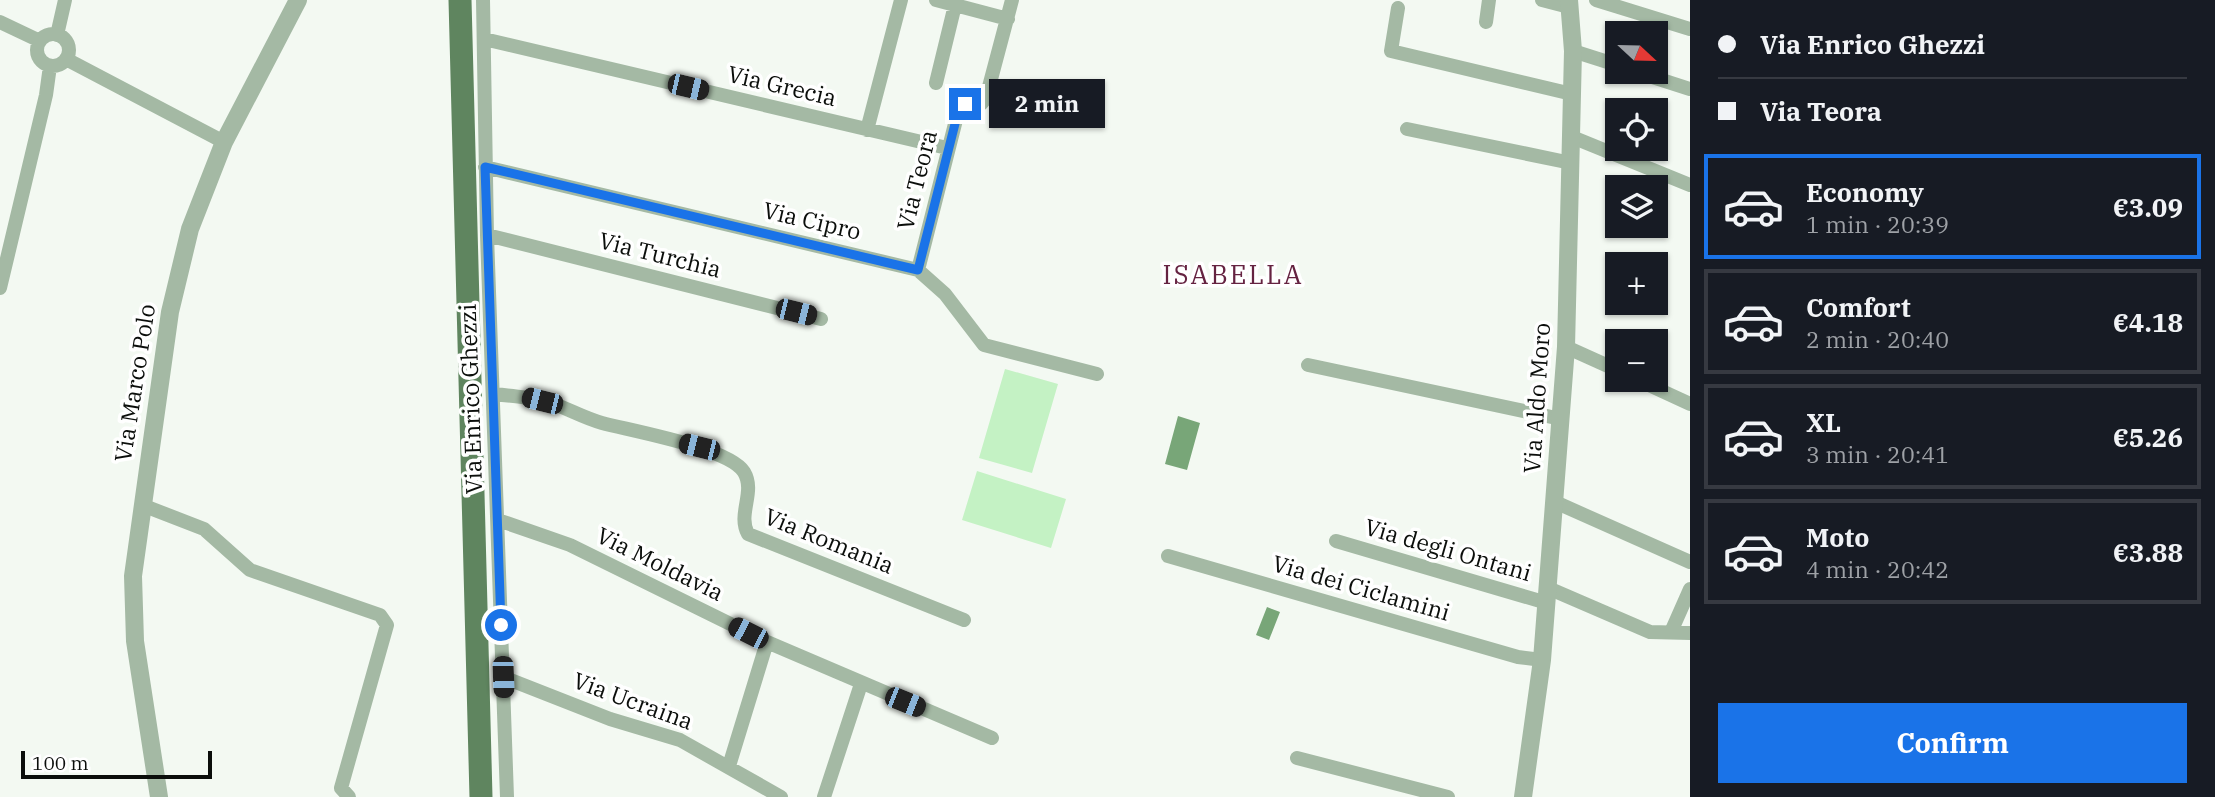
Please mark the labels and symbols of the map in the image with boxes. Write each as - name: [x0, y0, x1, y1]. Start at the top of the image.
- north arrow: [1605, 21, 1668, 84]
- street label: Via Grecia: [725, 58, 840, 112]
- car: [666, 72, 711, 102]
- callout: 2 min: [990, 80, 1105, 128]
- route end: [949, 88, 981, 120]
- street label: Via Teora: [889, 127, 943, 233]
- street label: Via Cipro: [760, 194, 864, 246]
- street label: Via Turchia: [596, 224, 724, 284]
- district label: ISABELLA: [1163, 257, 1303, 291]
- car: [774, 297, 819, 327]
- street label: Via Marco Polo: [107, 302, 161, 464]
- street label: Via Enrico Ghezzi: [452, 303, 488, 495]
- street label: Via Aldo Moro: [1516, 322, 1556, 474]
- car: [520, 386, 565, 416]
- car: [677, 432, 722, 462]
- street label: Via Romania: [760, 501, 899, 580]
- street label: Via degli Ontani: [1361, 511, 1535, 587]
- street label: Via Moldavia: [592, 519, 729, 607]
- street label: Via dei Ciclamini: [1269, 547, 1454, 627]
- route start: [485, 609, 517, 641]
- car: [725, 614, 772, 652]
- car: [492, 656, 515, 698]
- street label: Via Ucraina: [569, 665, 697, 736]
- car: [882, 684, 929, 720]
- scale bar: [21, 748, 212, 780]

